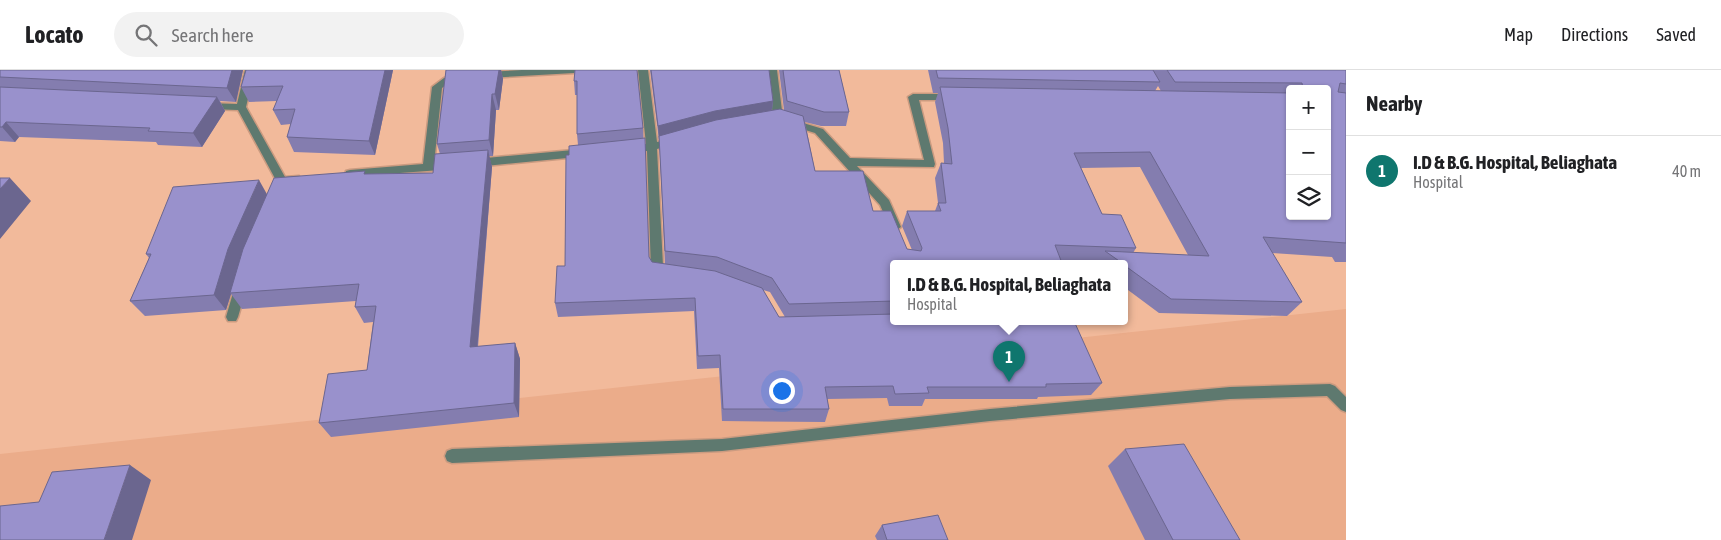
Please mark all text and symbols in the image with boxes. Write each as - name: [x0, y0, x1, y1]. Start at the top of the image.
- search box: [114, 12, 464, 57]
- text: Locato: [25, 21, 84, 48]
- icon: search: [132, 21, 160, 49]
- text: Search here: [172, 24, 254, 46]
- text: Map: [1504, 24, 1533, 45]
- text: Directions: [1561, 24, 1628, 45]
- text: Saved: [1656, 24, 1696, 45]
- map controls: [1286, 85, 1331, 220]
- button: +: [1286, 85, 1331, 130]
- text: Nearby: [1366, 91, 1422, 115]
- button: −: [1286, 130, 1331, 175]
- text: I.D & B.G. Hospital, Beliaghata: [1413, 151, 1617, 173]
- text: 1: [1378, 162, 1386, 180]
- text: 40 m: [1672, 162, 1701, 180]
- text: Hospital: [1413, 173, 1463, 191]
- button: layers: [1286, 175, 1331, 220]
- popup: [890, 260, 1128, 325]
- text: I.D & B.G. Hospital, Beliaghata: [907, 273, 1111, 295]
- text: Hospital: [907, 295, 957, 313]
- pin: 1: [993, 341, 1025, 382]
- your location: [769, 378, 795, 404]

